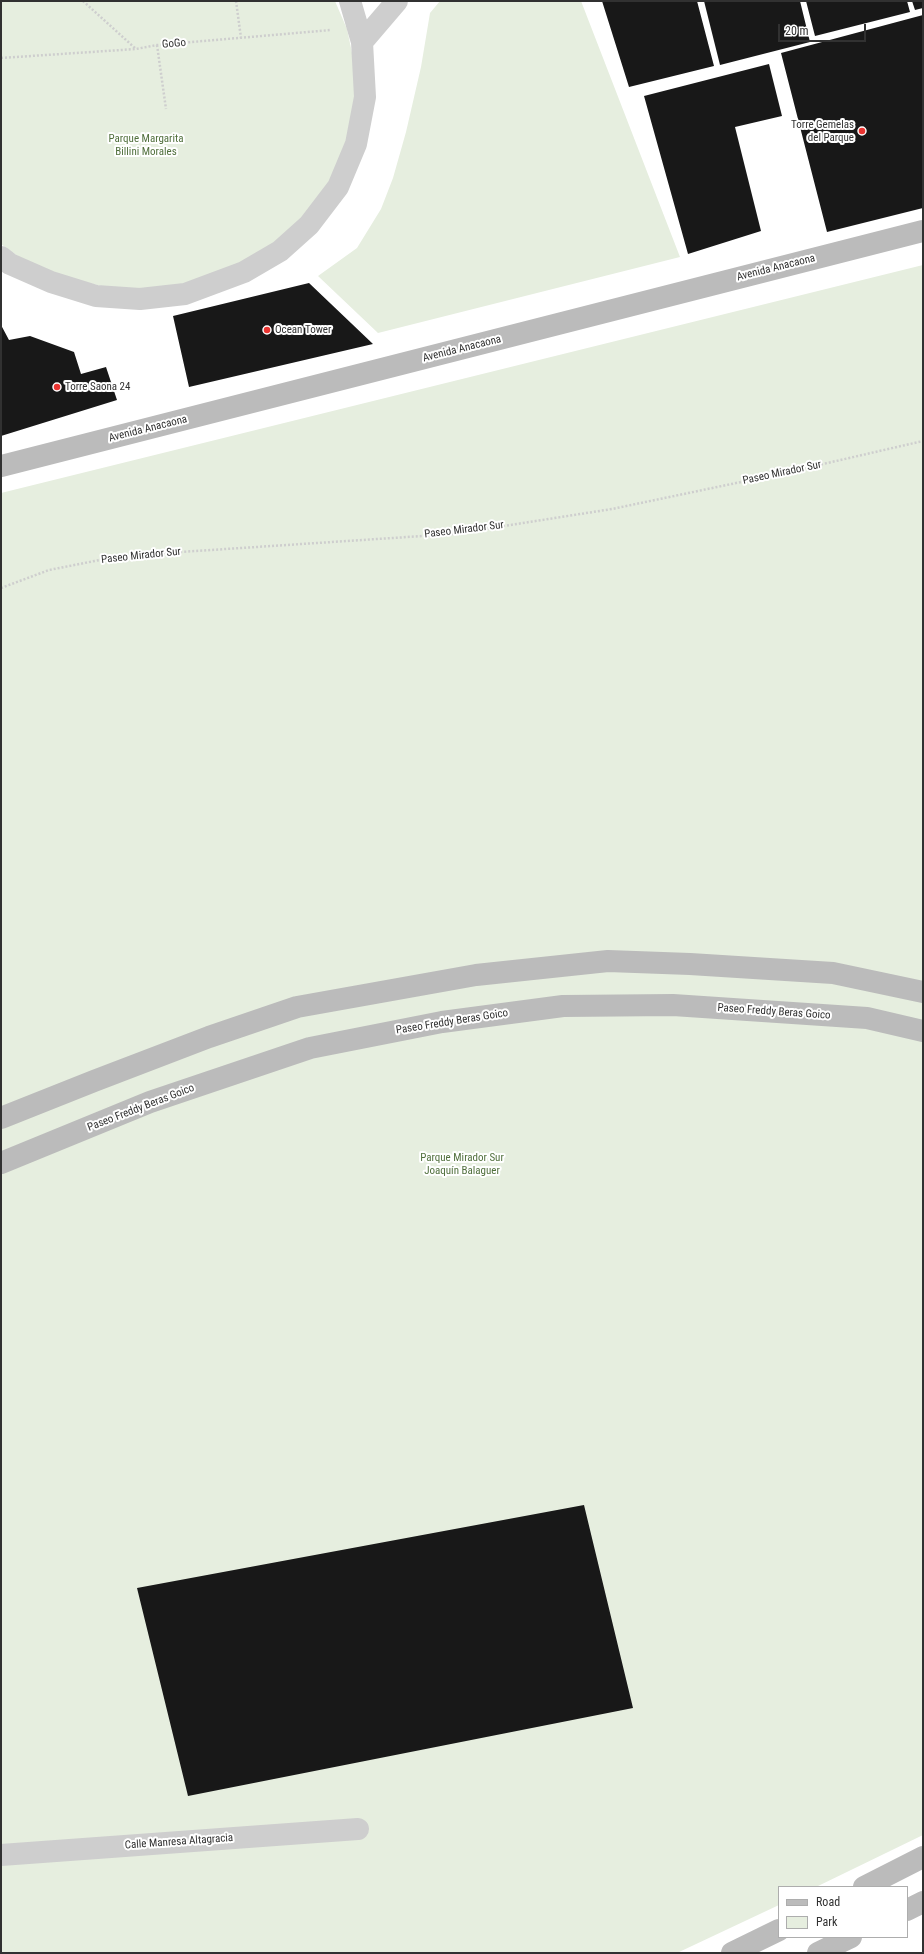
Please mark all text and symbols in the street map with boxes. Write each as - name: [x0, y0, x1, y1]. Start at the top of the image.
- scale bar: [780, 16, 868, 42]
- text: 20 m: [785, 24, 809, 38]
- street label: GoGo: [161, 36, 187, 52]
- place label: Torre Gemelas del Parque: [791, 118, 854, 144]
- marker: Torre Gemelas del Parque: [857, 126, 867, 136]
- park label: Parque Margarita Billini Morales: [109, 132, 183, 158]
- street label: Avenida Anacaona: [735, 252, 817, 284]
- place label: Ocean Tower: [275, 323, 331, 337]
- marker: Ocean Tower: [262, 325, 272, 335]
- street label: Avenida Anacaona: [421, 333, 503, 365]
- place label: Torre Saona 24: [65, 380, 130, 394]
- marker: Torre Saona 24: [52, 382, 62, 392]
- street label: Avenida Anacaona: [107, 413, 189, 445]
- street label: Paseo Mirador Sur: [742, 458, 822, 488]
- street label: Paseo Mirador Sur: [423, 519, 505, 541]
- street label: Paseo Mirador Sur: [101, 545, 181, 567]
- street label: Paseo Freddy Beras Goico: [717, 1001, 831, 1023]
- street label: Paseo Freddy Beras Goico: [395, 1007, 509, 1037]
- street label: Paseo Freddy Beras Goico: [86, 1082, 196, 1134]
- park label: Parque Mirador Sur Joaquín Balaguer: [420, 1151, 504, 1177]
- street label: Calle Manresa Altagracia: [124, 1832, 234, 1852]
- legend: [778, 1886, 908, 1938]
- text: Road: [816, 1895, 840, 1909]
- text: Park: [816, 1915, 837, 1929]

